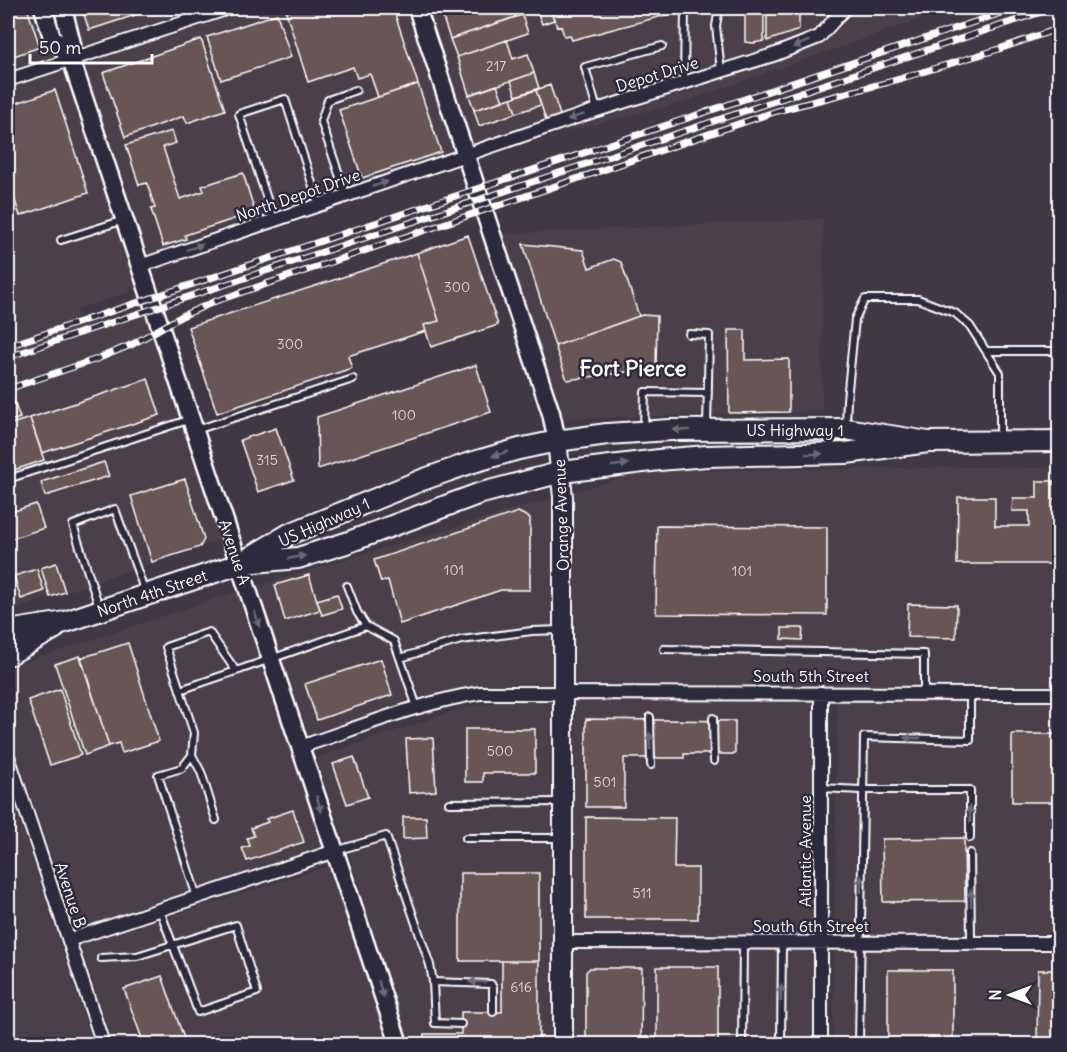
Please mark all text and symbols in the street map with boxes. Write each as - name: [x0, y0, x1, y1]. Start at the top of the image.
- scale bar: [30, 27, 152, 65]
- text: 50 m: [39, 36, 81, 59]
- one-way arrow: [792, 40, 810, 50]
- street label: Depot Drive: [613, 52, 701, 96]
- house number: 217: [486, 57, 506, 75]
- one-way arrow: [567, 113, 585, 123]
- street label: North Depot Drive: [233, 164, 363, 226]
- one-way arrow: [371, 179, 389, 189]
- one-way arrow: [186, 242, 204, 252]
- house number: 300: [444, 278, 470, 296]
- house number: 300: [277, 335, 303, 353]
- district label: Fort Pierce: [580, 354, 687, 382]
- house number: 100: [392, 406, 416, 424]
- street label: US Highway 1: [746, 420, 844, 440]
- one-way arrow: [672, 425, 691, 435]
- one-way arrow: [805, 449, 824, 459]
- one-way arrow: [491, 450, 509, 459]
- house number: 315: [256, 451, 278, 469]
- street label: Orange Avenue: [549, 459, 573, 571]
- one-way arrow: [610, 460, 629, 469]
- street label: US Highway 1: [275, 493, 373, 551]
- street label: Avenue A: [215, 517, 255, 587]
- one-way arrow: [288, 552, 307, 561]
- house number: 101: [444, 561, 464, 579]
- house number: 101: [732, 562, 752, 580]
- street label: North 4th Street: [94, 565, 210, 621]
- one-way arrow: [253, 611, 263, 629]
- street label: South 5th Street: [753, 666, 870, 686]
- one-way arrow: [646, 732, 655, 751]
- one-way arrow: [902, 734, 921, 743]
- house number: 500: [487, 742, 513, 760]
- house number: 501: [594, 773, 616, 791]
- one-way arrow: [315, 795, 324, 813]
- street label: Atlantic Avenue: [795, 795, 815, 907]
- one-way arrow: [965, 804, 975, 823]
- street label: Avenue B: [51, 860, 91, 930]
- one-way arrow: [856, 874, 865, 893]
- house number: 511: [632, 884, 652, 902]
- one-way arrow: [966, 888, 976, 907]
- street label: South 6th Street: [753, 916, 870, 936]
- north arrow: [980, 965, 1040, 1025]
- one-way arrow: [467, 977, 486, 987]
- house number: 616: [510, 978, 532, 996]
- one-way arrow: [377, 980, 386, 998]
- one-way arrow: [776, 984, 786, 1003]
- text: N: [985, 989, 1005, 1001]

